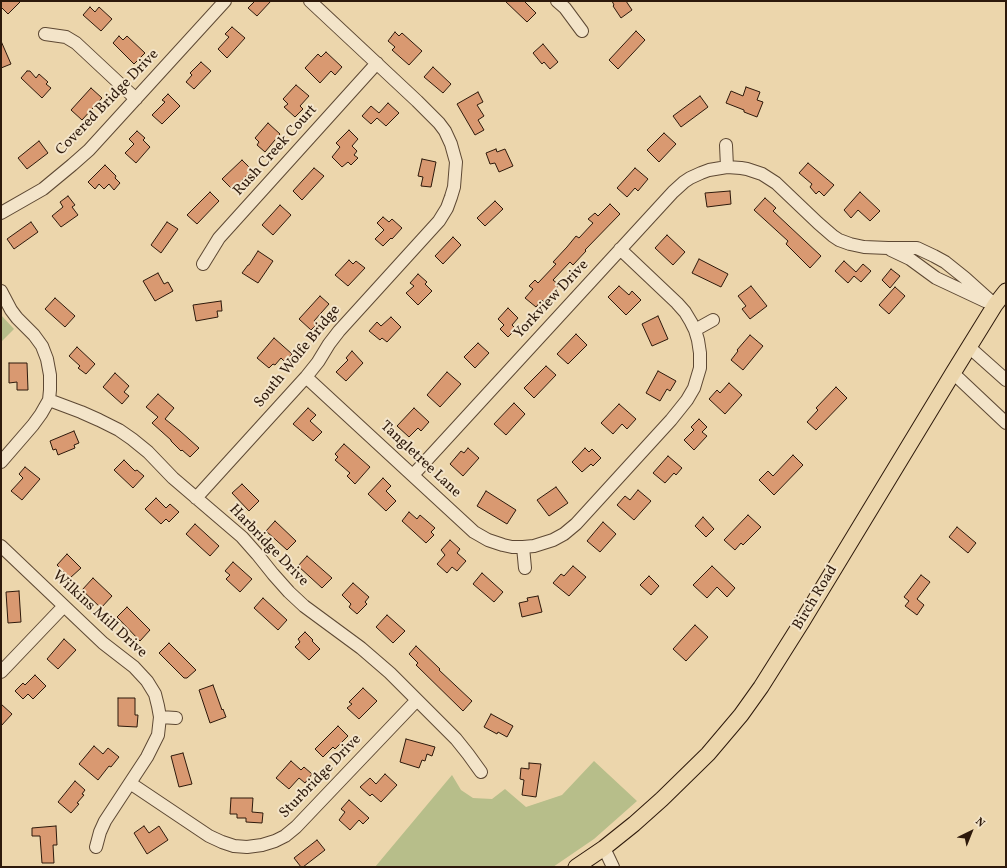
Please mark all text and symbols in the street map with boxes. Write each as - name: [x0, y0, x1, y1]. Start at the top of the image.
- street label: Covered Bridge Drive: [53, 46, 163, 160]
- street label: Rush Creek Court: [230, 102, 322, 200]
- street label: Yorkview Drive: [511, 257, 593, 343]
- street label: South Wolfe Bridge: [251, 302, 345, 412]
- street label: Tangletree Lane: [376, 418, 464, 502]
- street label: Harbridge Drive: [224, 501, 312, 591]
- street label: Birch Road: [790, 562, 842, 634]
- street label: Wilkins Mill Drive: [48, 568, 150, 662]
- street label: Sturbridge Drive: [276, 731, 366, 823]
- north arrow: [951, 812, 991, 852]
- text: N: [971, 815, 988, 831]

